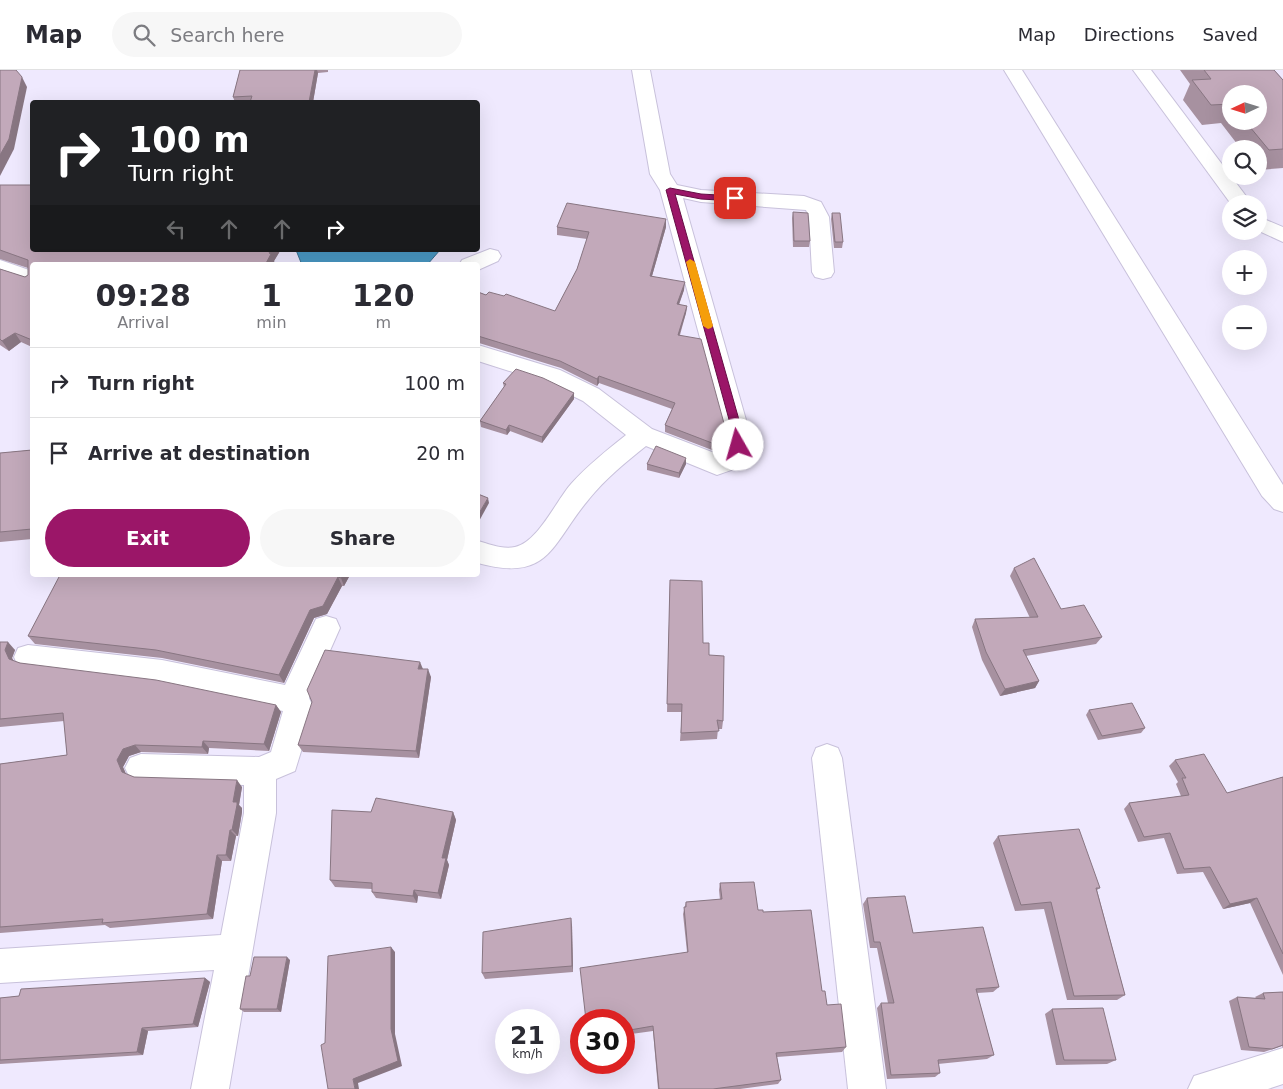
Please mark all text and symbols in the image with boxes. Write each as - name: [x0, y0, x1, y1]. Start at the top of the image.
- search box: [112, 12, 462, 57]
- text: Map: [25, 21, 82, 49]
- icon: search: [130, 21, 158, 49]
- text: Search here: [170, 24, 284, 46]
- text: Map: [1018, 24, 1056, 45]
- text: Directions: [1084, 24, 1174, 45]
- text: Saved: [1202, 24, 1258, 45]
- north arrow: [1222, 85, 1268, 130]
- map controls: [1222, 85, 1267, 350]
- icon: right: [45, 120, 110, 185]
- text: 100 m: [128, 120, 250, 160]
- button: search: [1222, 140, 1267, 185]
- text: Turn right: [128, 161, 233, 186]
- pin: [714, 177, 756, 219]
- icon: arrive: [721, 184, 749, 212]
- button: layers: [1222, 195, 1267, 240]
- icon: left: [162, 215, 190, 243]
- icon: ahead: [215, 215, 243, 243]
- icon: ahead: [268, 215, 296, 243]
- icon: right: [321, 215, 349, 243]
- button: +: [1222, 250, 1267, 295]
- text: 09:28: [95, 278, 191, 313]
- text: 1: [261, 278, 282, 313]
- text: 120: [352, 278, 415, 313]
- button: −: [1222, 305, 1267, 350]
- text: Arrival: [117, 313, 169, 332]
- text: min: [256, 313, 287, 332]
- text: m: [375, 313, 391, 332]
- icon: right: [45, 369, 73, 397]
- text: Turn right: [88, 372, 194, 394]
- text: 100 m: [404, 372, 465, 394]
- position arrow: [711, 418, 763, 470]
- icon: arrive: [45, 439, 73, 467]
- text: Arrive at destination: [88, 442, 310, 464]
- text: 20 m: [416, 442, 465, 464]
- button: Exit: [45, 509, 250, 567]
- button: Share: [260, 509, 465, 567]
- speed limit sign: 30: [570, 1009, 635, 1074]
- text: 21: [510, 1021, 545, 1050]
- text: km/h: [512, 1047, 543, 1061]

